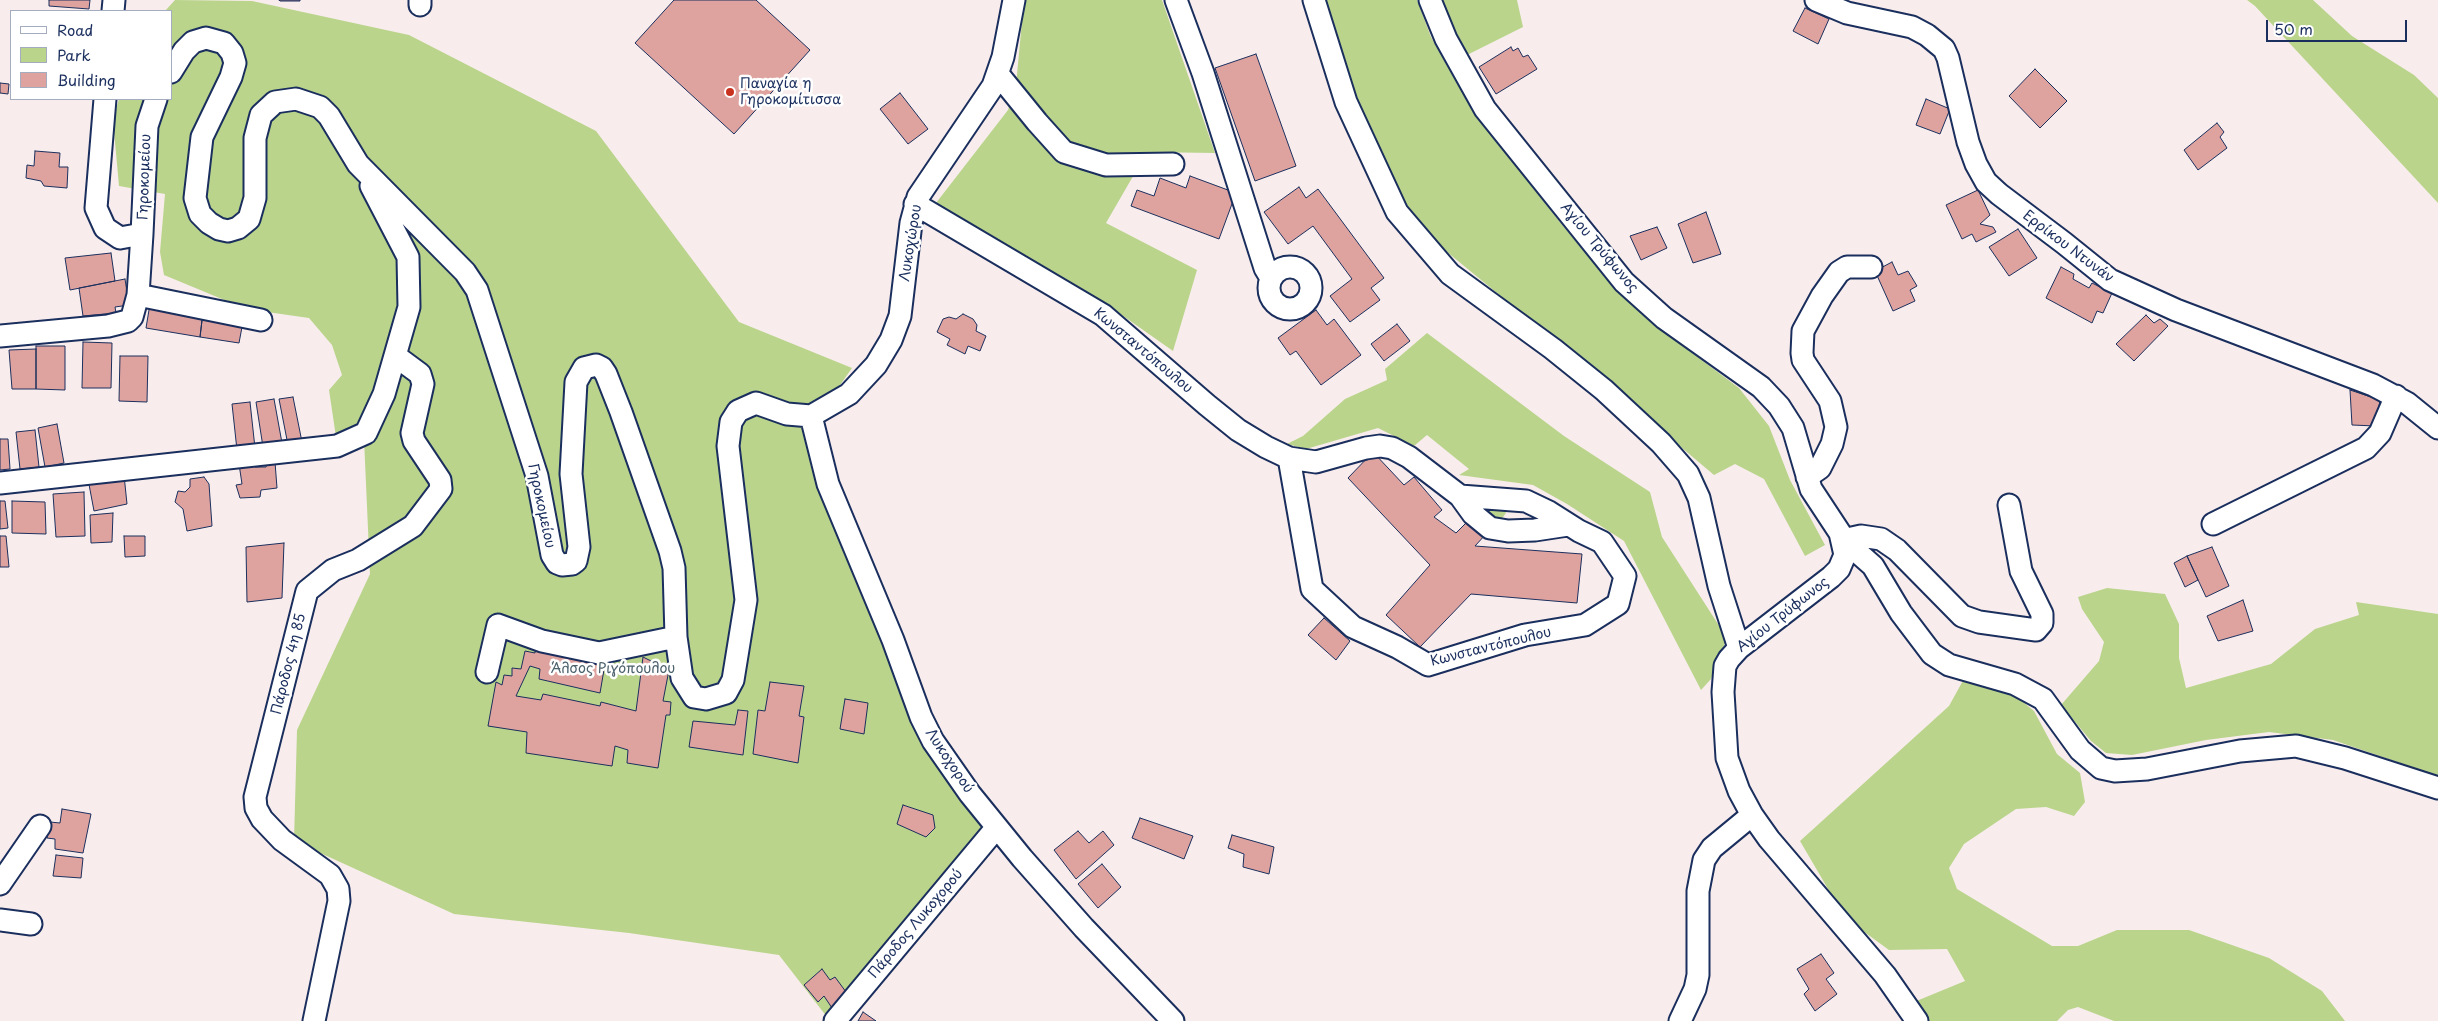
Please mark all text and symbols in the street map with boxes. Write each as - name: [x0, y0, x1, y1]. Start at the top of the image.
- legend: [10, 10, 172, 100]
- scale bar: [2268, 10, 2409, 42]
- text: 50 m: [2274, 17, 2313, 40]
- text: Road: [57, 18, 93, 41]
- text: Park: [57, 43, 91, 66]
- text: Building: [57, 68, 116, 91]
- place label: Παναγία η Γηροκομίτισσα: [740, 76, 841, 108]
- marker: Παναγία η Γηροκομίτισσα: [724, 86, 736, 98]
- street label: Γηροκομείου: [135, 134, 155, 220]
- street label: Αγίου Τρύφωνος: [1557, 200, 1641, 296]
- street label: Λυκοχώρου: [897, 203, 925, 283]
- street label: Ερρίκου Ντυνάν: [2019, 207, 2117, 287]
- street label: Κωνσταντόπουλου: [1090, 305, 1196, 397]
- street label: Γηροκομείου: [524, 462, 558, 550]
- street label: Αγίου Τρύφωνος: [1734, 574, 1832, 656]
- street label: Πάροδος 4η 85: [268, 612, 310, 716]
- street label: Κωνσταντόπουλου: [1429, 624, 1553, 670]
- park label: Άλσος Ριγόπουλου: [551, 661, 675, 677]
- street label: Λυκοχορού: [921, 726, 977, 796]
- street label: Πάροδος Λυκοχορού: [865, 866, 967, 982]

